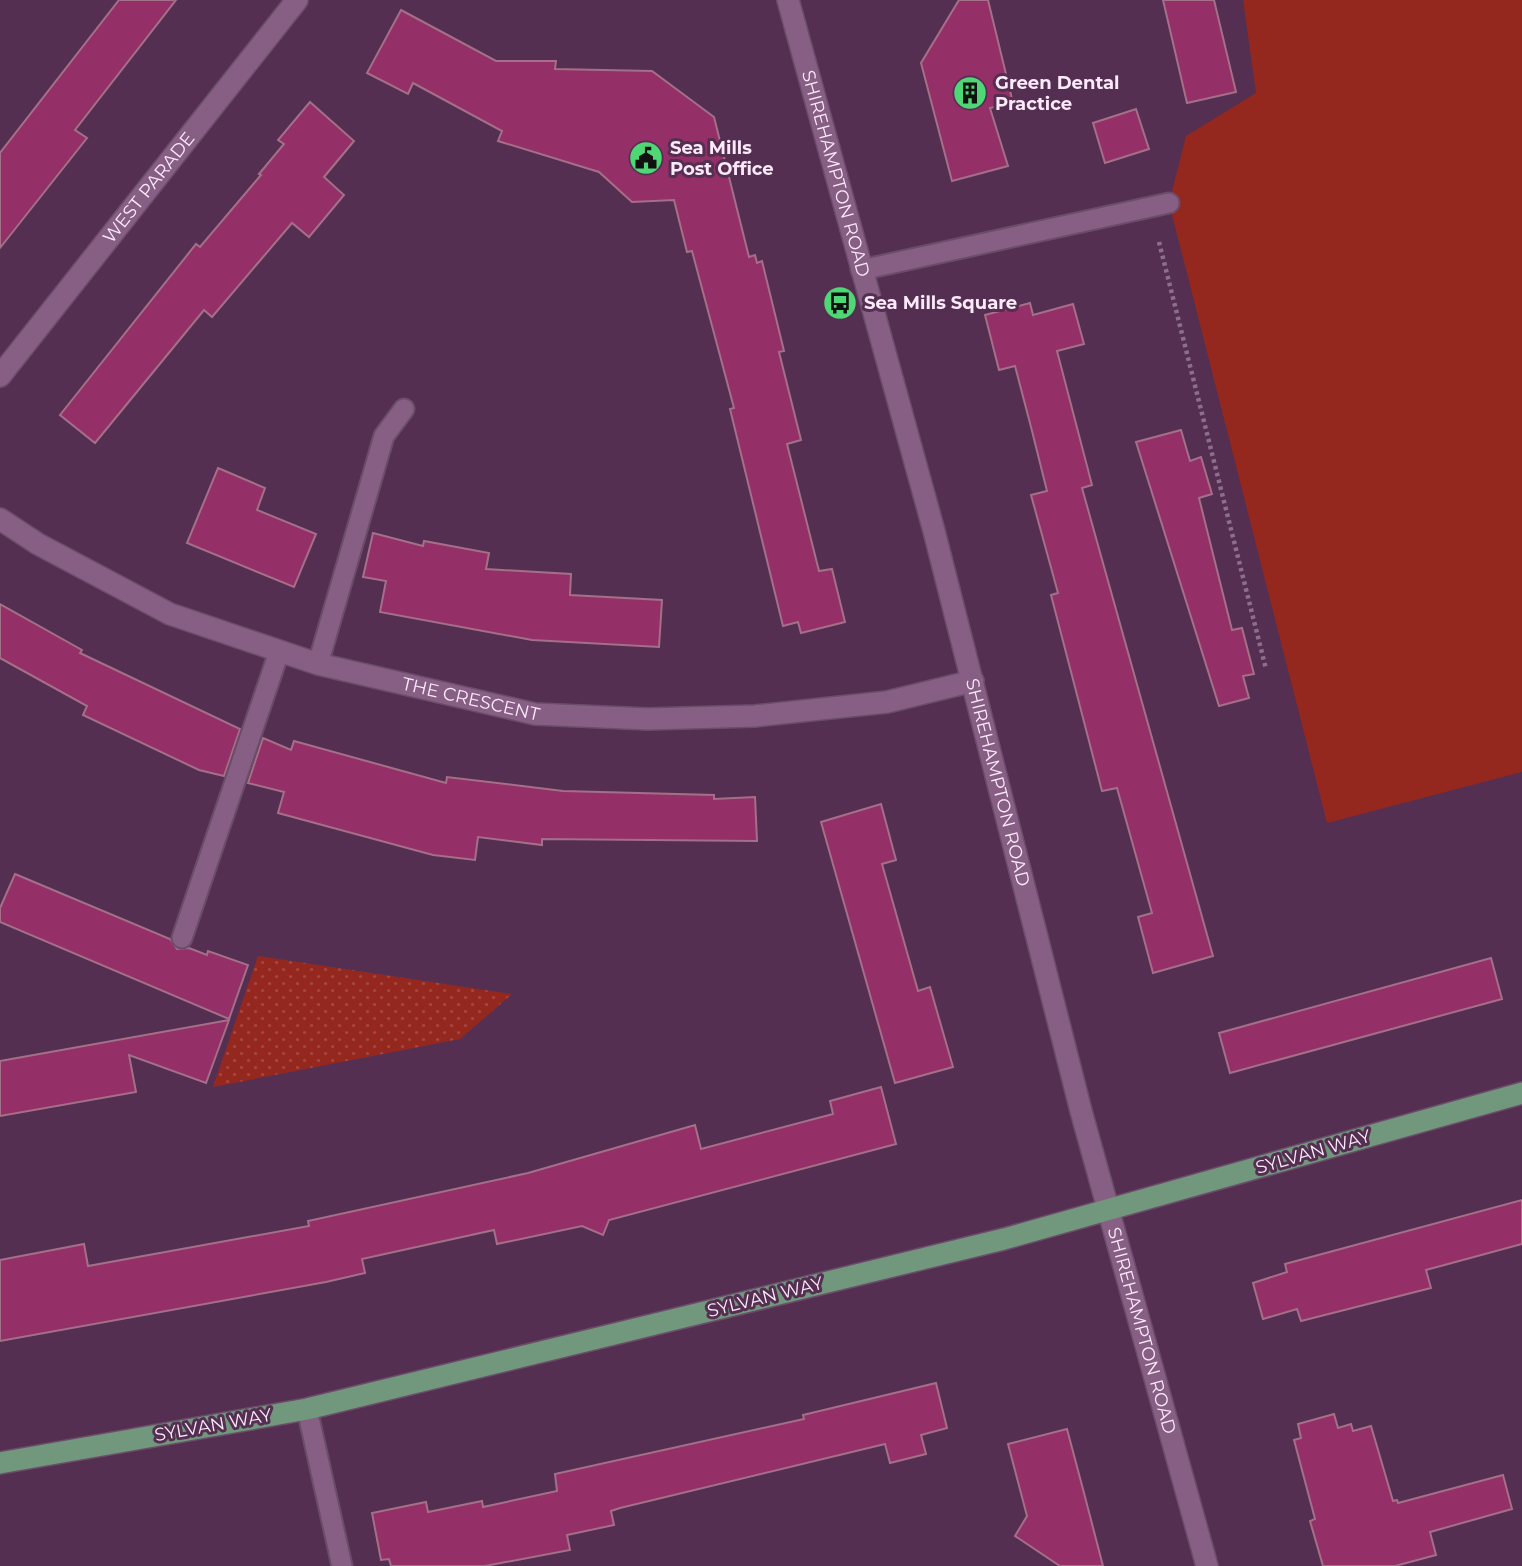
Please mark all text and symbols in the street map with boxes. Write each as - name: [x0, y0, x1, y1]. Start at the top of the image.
- street label: SHIREHAMPTON ROAD: [797, 68, 875, 279]
- place label: Green Dental Practice: [995, 72, 1119, 115]
- building icon: Green Dental Practice: [951, 74, 989, 112]
- street label: WEST PARADE: [98, 128, 199, 248]
- place label: Sea Mills Post Office: [670, 137, 774, 180]
- public building icon: Sea Mills Post Office: [627, 139, 665, 177]
- bus stop icon: Sea Mills Square: [821, 284, 859, 322]
- place label: Sea Mills Square: [864, 292, 1017, 314]
- street label: THE CRESCENT: [400, 673, 542, 726]
- street label: SHIREHAMPTON ROAD: [961, 676, 1035, 889]
- street label: SYLVAN WAY: [1253, 1125, 1374, 1179]
- street label: SHIREHAMPTON ROAD: [1103, 1225, 1181, 1437]
- street label: SYLVAN WAY: [705, 1272, 826, 1322]
- street label: SYLVAN WAY: [153, 1404, 274, 1446]

